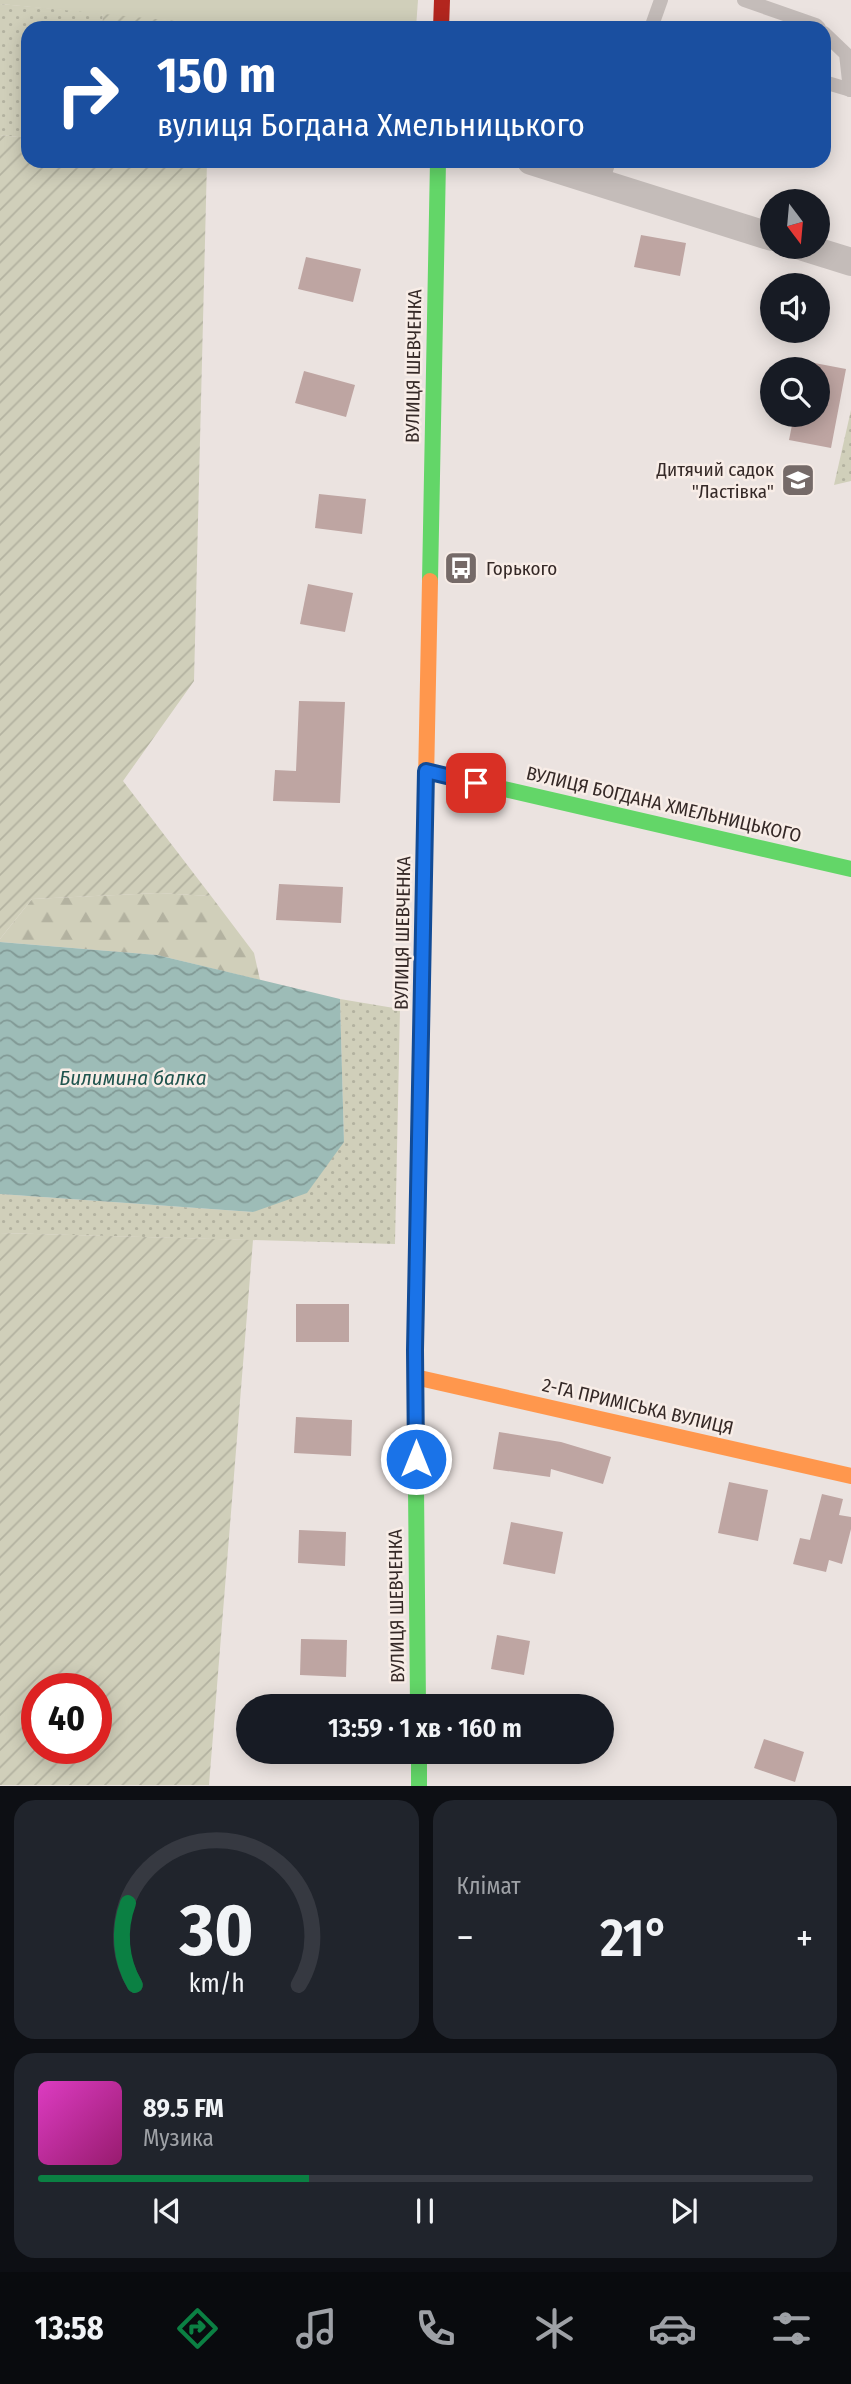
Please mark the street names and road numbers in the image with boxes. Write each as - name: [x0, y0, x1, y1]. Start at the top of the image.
- street label: ВУЛИЦЯ ШЕВЧЕНКА: [401, 289, 426, 443]
- street label: ВУЛИЦЯ БОГДАНА ХМЕЛЬНИЦЬКОГО: [524, 762, 804, 847]
- street label: ВУЛИЦЯ ШЕВЧЕНКА: [390, 856, 415, 1010]
- street label: 2-ГА ПРИМІСЬКА ВУЛИЦЯ: [540, 1373, 736, 1440]
- street label: ВУЛИЦЯ ШЕВЧЕНКА: [384, 1529, 409, 1683]

